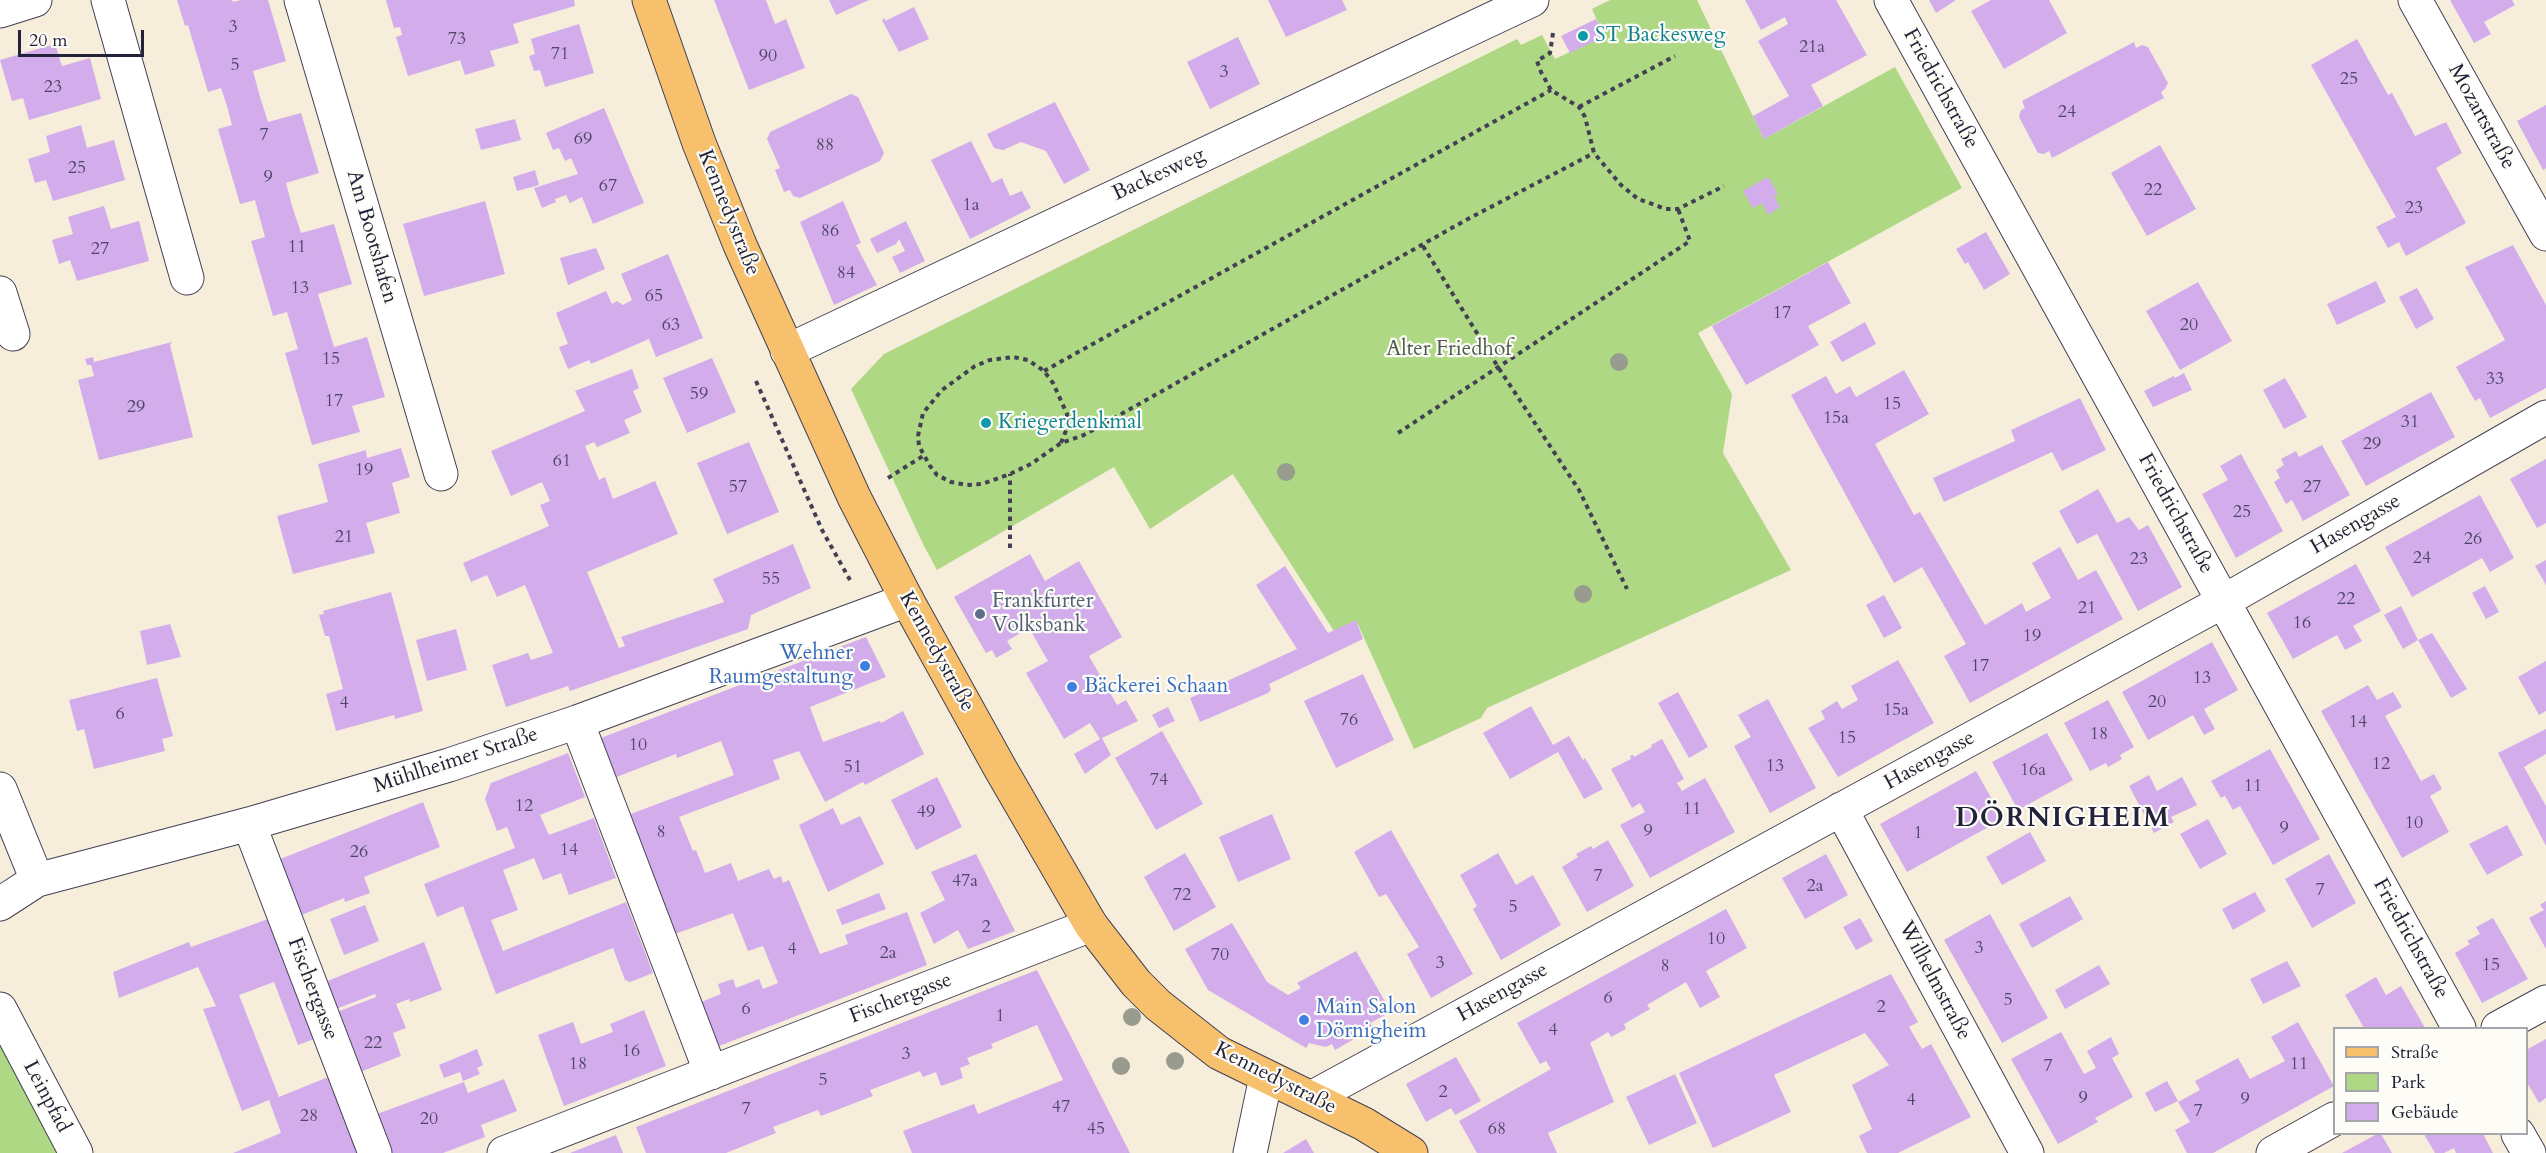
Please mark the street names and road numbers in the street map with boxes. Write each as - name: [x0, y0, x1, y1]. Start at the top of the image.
- street label: Friedrichstraße: [1897, 25, 1983, 153]
- street label: Mozartstraße: [2442, 60, 2520, 174]
- street label: Backesweg: [1109, 143, 1209, 207]
- street label: Kennedystraße: [691, 146, 765, 280]
- street label: Am Bootshafen: [340, 167, 402, 307]
- street label: Friedrichstraße: [2132, 450, 2218, 578]
- street label: Hasengasse: [2307, 489, 2405, 561]
- street label: Kennedystraße: [893, 588, 979, 716]
- street label: Mühlheimer Straße: [370, 722, 542, 800]
- street label: Hasengasse: [1880, 726, 1980, 796]
- street label: Friedrichstraße: [2367, 875, 2453, 1003]
- street label: Wilhelmstraße: [1892, 917, 1976, 1045]
- street label: Fischergasse: [281, 934, 343, 1044]
- street label: Hasengasse: [1453, 958, 1553, 1028]
- street label: Fischergasse: [846, 968, 956, 1030]
- street label: Kennedystraße: [1210, 1038, 1340, 1120]
- street label: Leinpfad: [17, 1057, 75, 1137]

